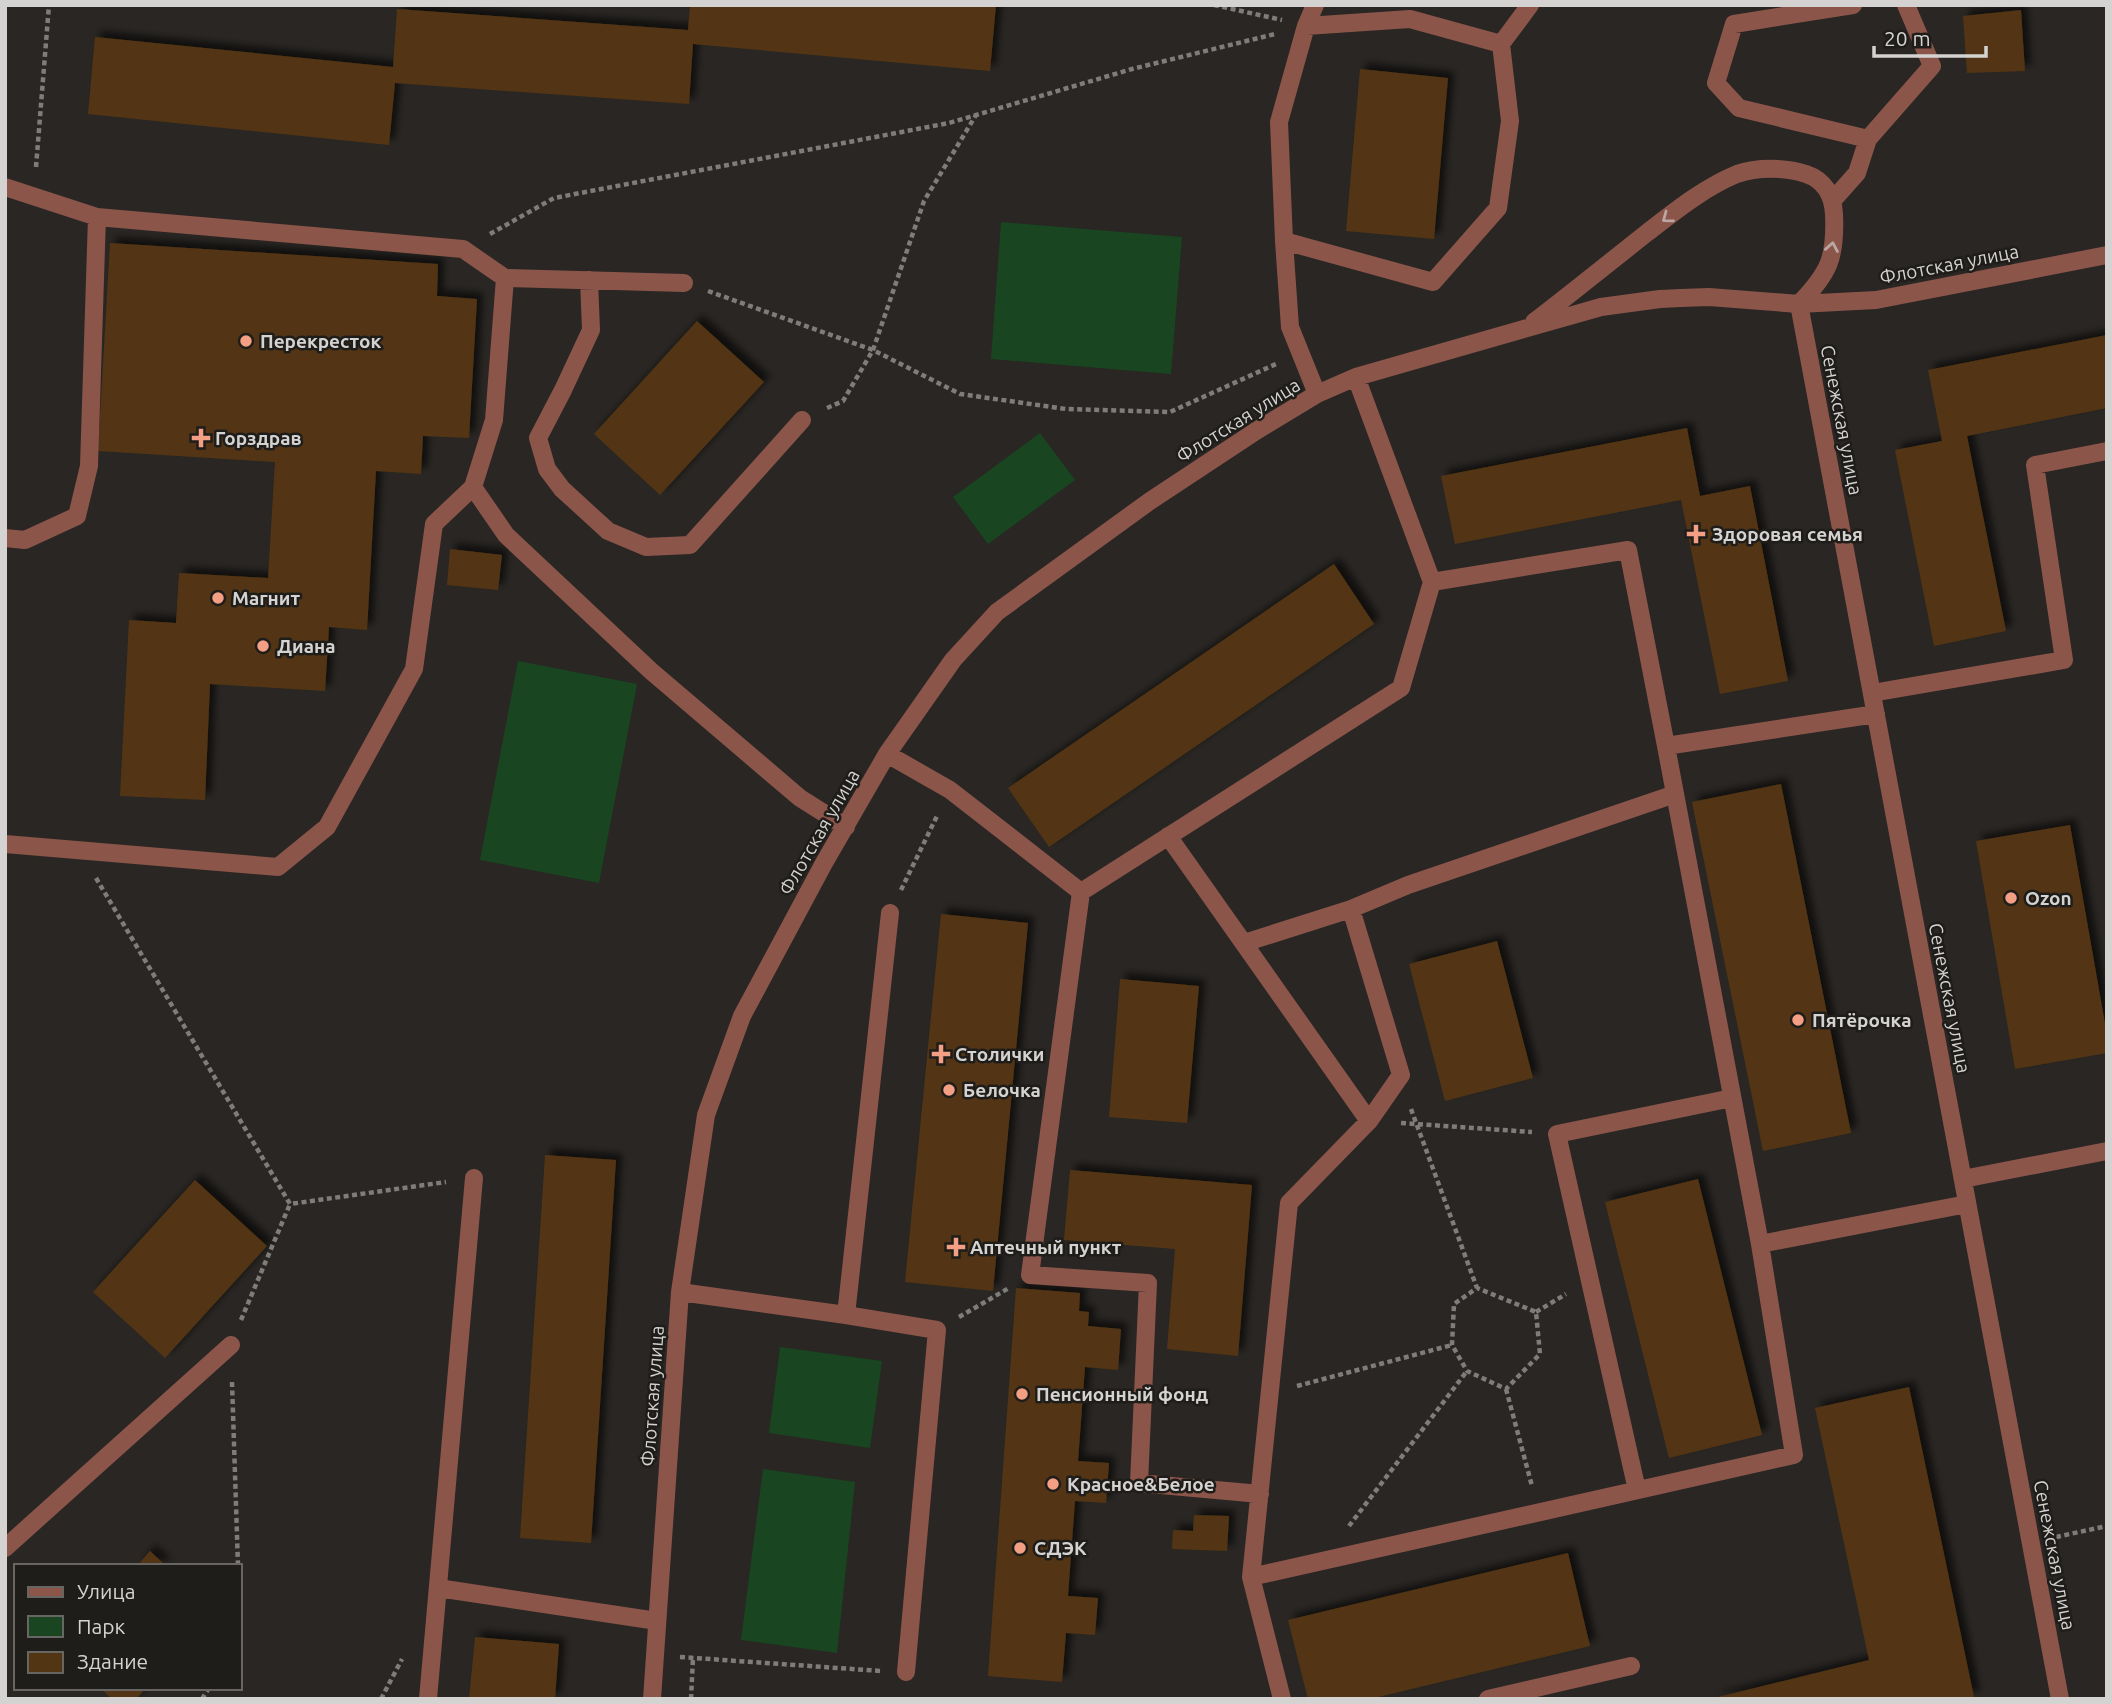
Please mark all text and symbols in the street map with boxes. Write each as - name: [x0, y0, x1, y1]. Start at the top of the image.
- scale bar: [1874, 14, 1986, 58]
- text: 20 m: [1884, 26, 1931, 50]
- one-way arrow: [1662, 210, 1674, 223]
- street label: Флотская улица: [1878, 240, 2020, 288]
- one-way arrow: [1824, 241, 1839, 253]
- place label: Перекресток: [260, 330, 381, 352]
- marker: Перекресток: [238, 333, 254, 349]
- street label: Сенежская улица: [1817, 343, 1867, 497]
- street label: Флотская улица: [1172, 373, 1304, 467]
- place label: Горздрав: [215, 427, 302, 449]
- marker: Горздрав: [193, 430, 209, 446]
- place label: Здоровая семья: [1712, 523, 1863, 545]
- marker: Здоровая семья: [1686, 524, 1706, 544]
- place label: Магнит: [232, 587, 300, 609]
- marker: Магнит: [210, 590, 226, 606]
- place label: Диана: [277, 635, 336, 657]
- marker: Диана: [255, 638, 271, 654]
- street label: Флотская улица: [774, 765, 864, 899]
- place label: Ozon: [2025, 887, 2072, 909]
- marker: Ozon: [2003, 890, 2019, 906]
- street label: Сенежская улица: [1925, 921, 1975, 1075]
- place label: Пятёрочка: [1812, 1009, 1911, 1031]
- marker: Пятёрочка: [1790, 1012, 1806, 1028]
- place label: Столички: [955, 1043, 1044, 1065]
- marker: Столички: [933, 1046, 949, 1062]
- place label: Белочка: [963, 1079, 1041, 1101]
- marker: Белочка: [941, 1082, 957, 1098]
- place label: Аптечный пункт: [970, 1236, 1122, 1258]
- marker: Аптечный пункт: [948, 1239, 964, 1255]
- street label: Флотская улица: [636, 1325, 668, 1467]
- place label: Пенсионный фонд: [1036, 1383, 1209, 1405]
- marker: Пенсионный фонд: [1014, 1386, 1030, 1402]
- place label: Красное&Белое: [1067, 1473, 1215, 1495]
- marker: Красное&Белое: [1045, 1476, 1061, 1492]
- street label: Сенежская улица: [2030, 1478, 2080, 1632]
- place label: СДЭК: [1034, 1537, 1087, 1559]
- marker: СДЭК: [1012, 1540, 1028, 1556]
- legend: [14, 1564, 242, 1690]
- text: Улица: [77, 1579, 135, 1603]
- text: Парк: [77, 1614, 126, 1638]
- text: Здание: [77, 1649, 148, 1673]

